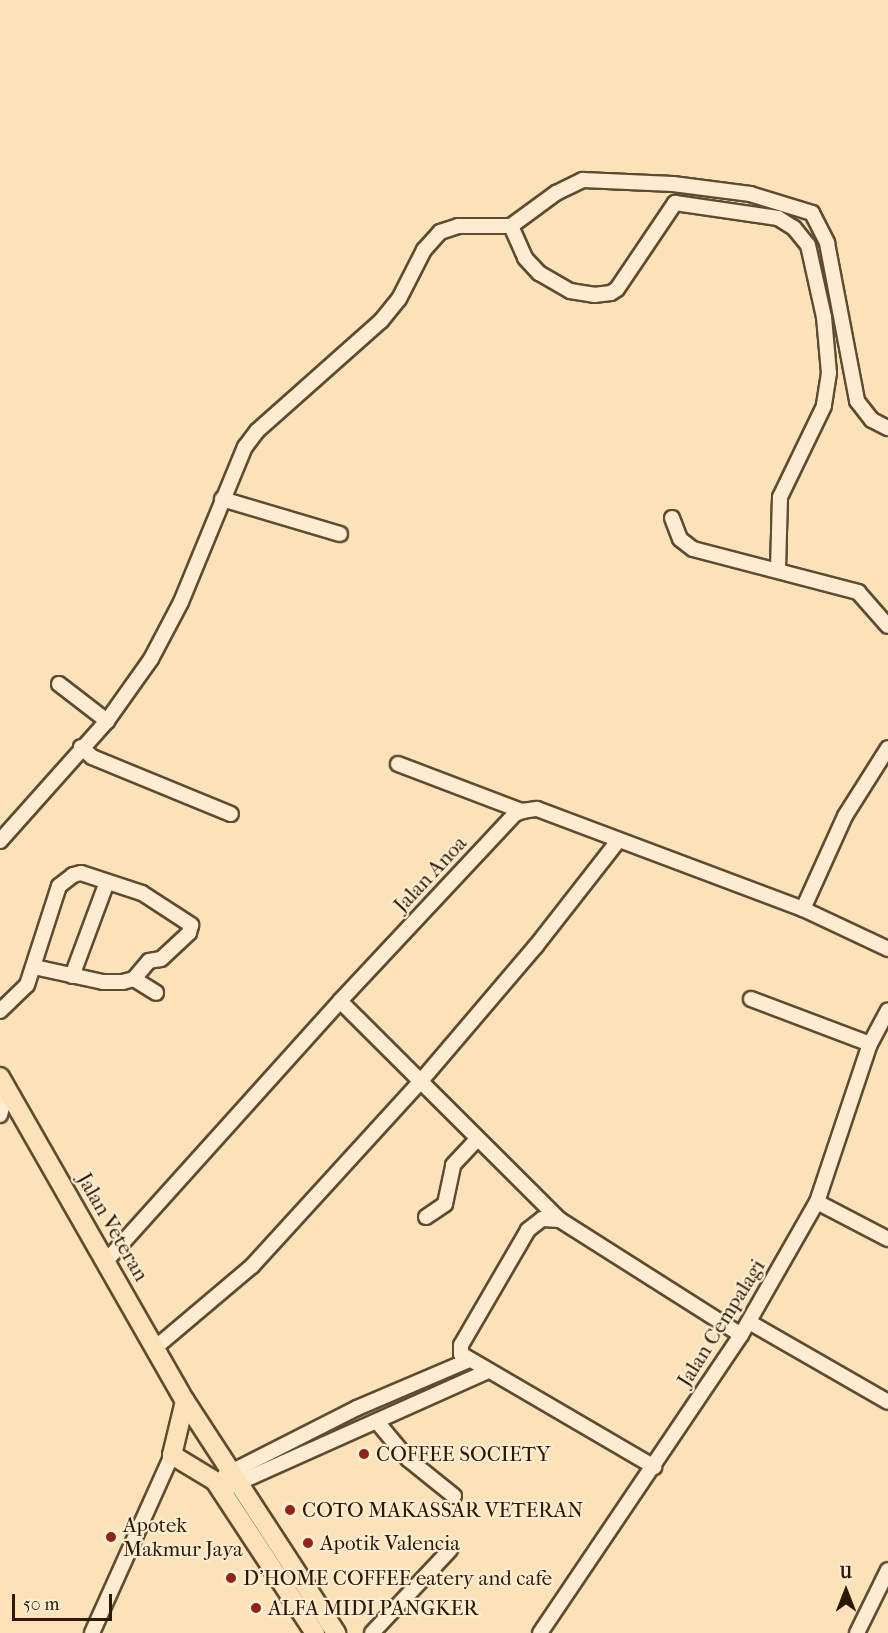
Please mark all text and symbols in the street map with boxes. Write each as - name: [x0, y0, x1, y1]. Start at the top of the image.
- street label: Jalan Anoa: [388, 831, 472, 917]
- street label: Jalan Veteran: [72, 1168, 154, 1286]
- street label: Jalan Cempalagi: [672, 1255, 770, 1391]
- place label: COFFEE SOCIETY: [376, 1441, 550, 1467]
- marker: COFFEE SOCIETY: [357, 1447, 371, 1461]
- place label: COTO MAKASSAR VETERAN: [302, 1497, 583, 1523]
- marker: COTO MAKASSAR VETERAN: [283, 1503, 297, 1517]
- place label: Apotek Makmur Jaya: [123, 1512, 243, 1562]
- marker: Apotek Makmur Jaya: [104, 1530, 118, 1544]
- place label: Apotik Valencia: [320, 1530, 460, 1556]
- marker: Apotik Valencia: [301, 1536, 315, 1550]
- north arrow: [816, 1561, 876, 1621]
- text: U: [840, 1563, 852, 1582]
- place label: D'HOME COFFEE eatery and cafe: [243, 1565, 552, 1591]
- marker: D'HOME COFFEE eatery and cafe: [224, 1571, 238, 1585]
- scale bar: [15, 1582, 116, 1620]
- text: 50 m: [23, 1594, 59, 1615]
- place label: ALFA MIDI PANGKER: [268, 1595, 479, 1621]
- marker: ALFA MIDI PANGKER: [249, 1601, 263, 1615]

